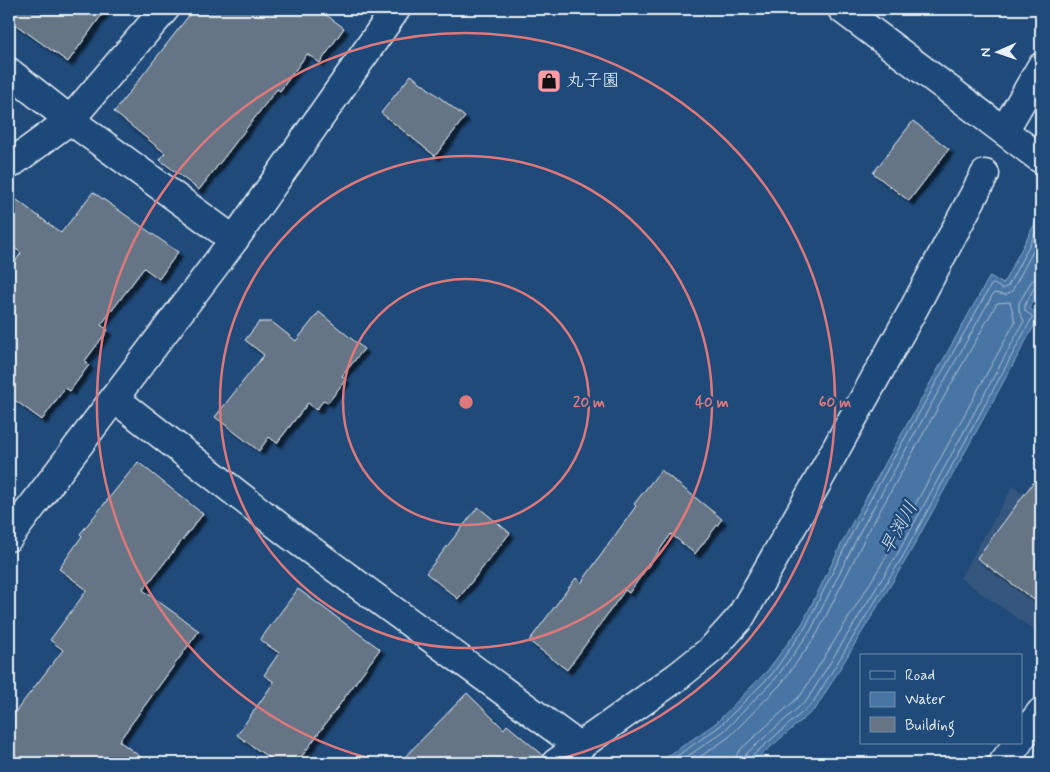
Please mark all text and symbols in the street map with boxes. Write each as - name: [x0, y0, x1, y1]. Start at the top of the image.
- north arrow: [972, 28, 1022, 78]
- text: N: [977, 47, 995, 57]
- shop icon: 丸子園: [536, 68, 562, 94]
- place label: 丸子園: [566, 69, 620, 93]
- centre of rings: [457, 393, 475, 411]
- text: 20 m: [573, 393, 605, 413]
- text: 40 m: [695, 393, 729, 413]
- text: 60 m: [819, 393, 851, 413]
- water label: 早渕川: [874, 497, 924, 559]
- legend: [860, 654, 1022, 744]
- text: Road: [905, 666, 935, 686]
- text: Water: [905, 690, 945, 710]
- text: Building: [905, 716, 955, 737]

